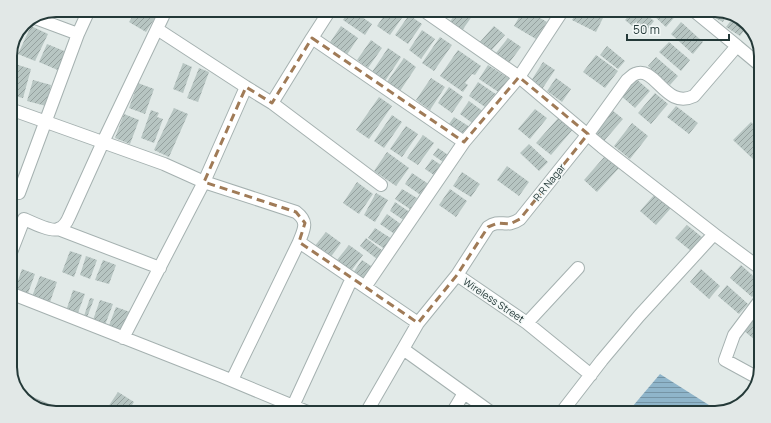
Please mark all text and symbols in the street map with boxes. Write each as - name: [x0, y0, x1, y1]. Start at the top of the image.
- scale bar: [627, 16, 729, 42]
- text: 50 m: [633, 21, 660, 38]
- street label: R R Nagar: [530, 160, 569, 204]
- street label: Wireless Street: [461, 274, 527, 326]

